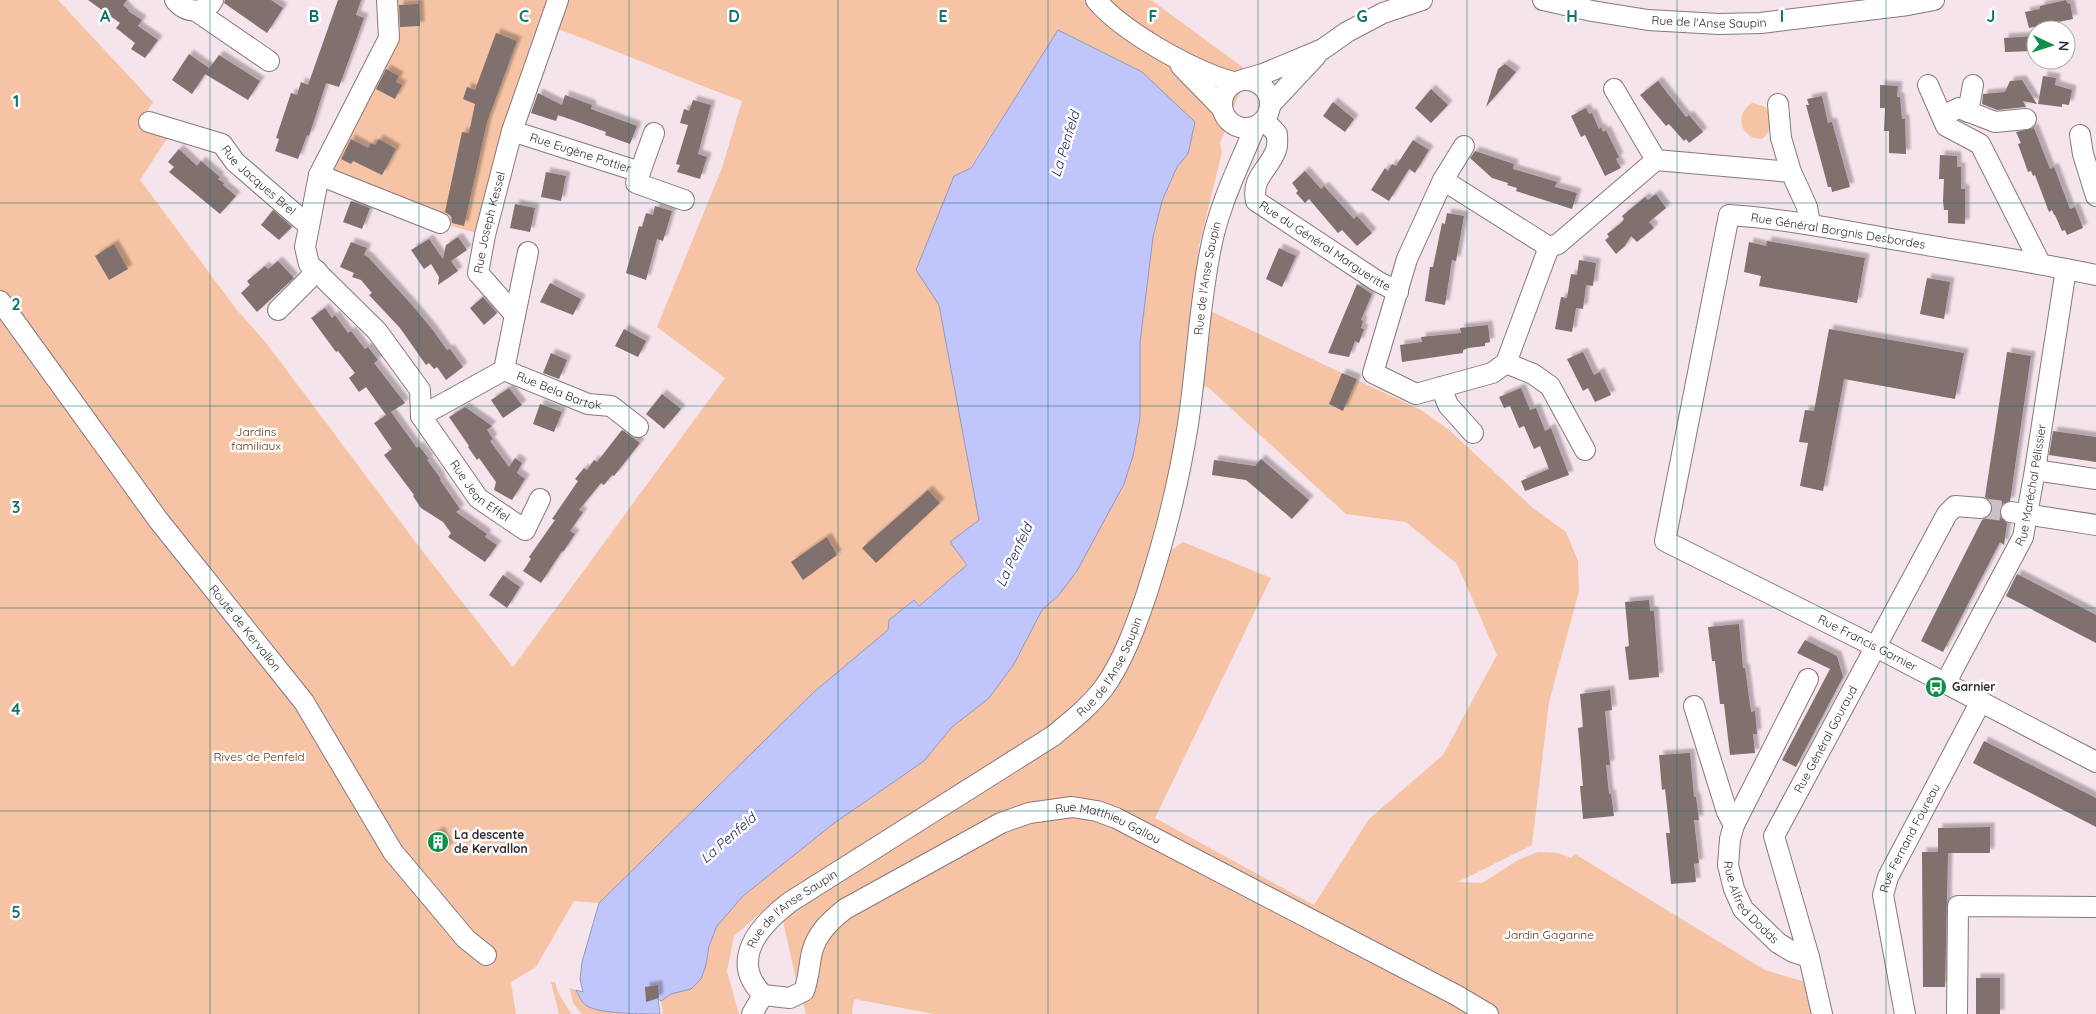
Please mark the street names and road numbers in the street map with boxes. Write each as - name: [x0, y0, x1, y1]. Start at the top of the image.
- street label: Rue de l'Anse Saupin: [1651, 12, 1767, 31]
- street label: Rue Eugène Pottier: [528, 129, 634, 176]
- street label: Rue Jacques Brel: [218, 142, 299, 218]
- street label: Rue Joseph Kessel: [470, 170, 508, 275]
- street label: Rue du Général Margueritte: [1257, 197, 1393, 294]
- street label: Rue Général Borgnis Desbordes: [1750, 209, 1927, 252]
- street label: Rue de l'Anse Saupin: [1190, 219, 1224, 336]
- street label: Rue Bela Bartok: [514, 368, 602, 412]
- street label: Rue Maréchal Pélissier: [2012, 422, 2049, 549]
- street label: Rue Jean Effel: [447, 457, 513, 524]
- street label: Route de Kervallon: [206, 582, 285, 674]
- street label: Rue Francis Garnier: [1816, 611, 1920, 674]
- street label: Rue de l'Anse Saupin: [1073, 615, 1145, 720]
- street label: Rue Général Gouraud: [1791, 683, 1860, 795]
- street label: Rue Fernand Foureau: [1876, 781, 1943, 894]
- street label: Rue Matthieu Gallou: [1054, 799, 1163, 847]
- street label: Rue Alfred Dodds: [1721, 860, 1782, 947]
- street label: Rue de l'Anse Saupin: [743, 866, 840, 950]

